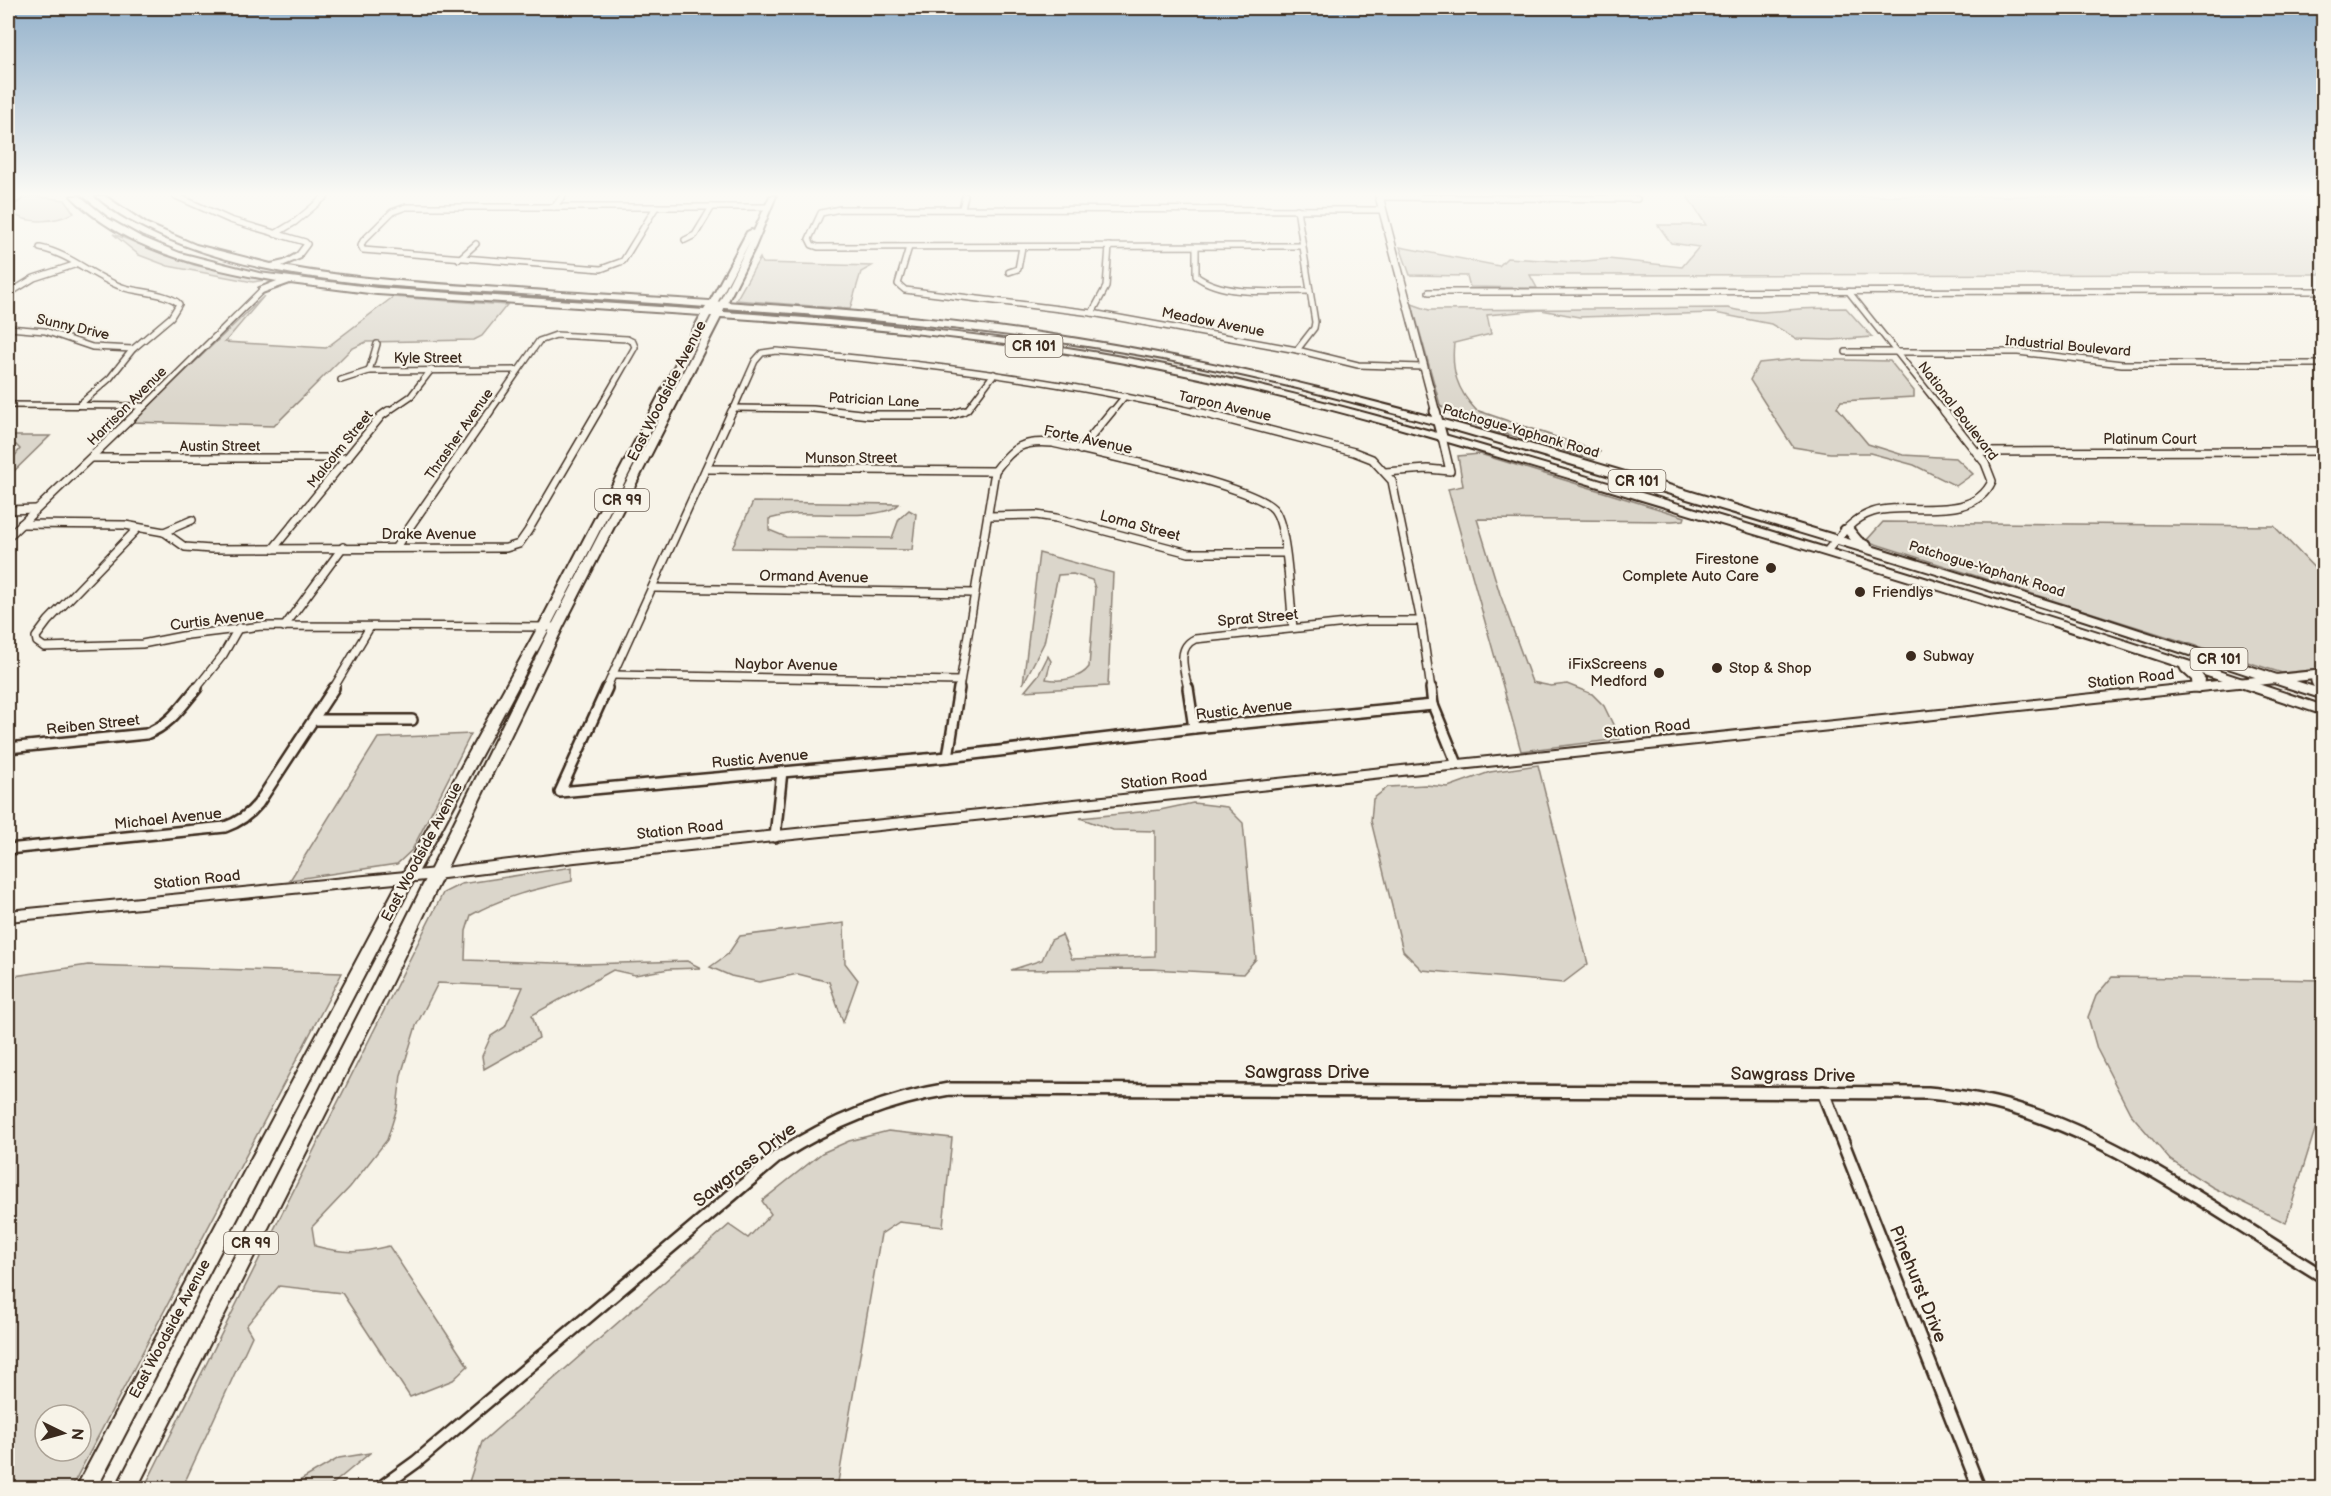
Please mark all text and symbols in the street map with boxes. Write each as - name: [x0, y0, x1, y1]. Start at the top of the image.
- street label: Meadow Avenue: [1160, 304, 1266, 340]
- street label: Sunny Drive: [35, 310, 111, 344]
- street label: East Woodside Avenue: [623, 317, 711, 464]
- street label: Industrial Boulevard: [2004, 332, 2132, 360]
- road number: CR 101: [1006, 335, 1062, 357]
- street label: Kyle Street: [394, 350, 463, 367]
- street label: National Boulevard: [1914, 358, 2002, 464]
- street label: Harrison Avenue: [84, 363, 170, 449]
- street label: Thrasher Avenue: [421, 385, 497, 483]
- street label: Tarpon Avenue: [1177, 387, 1273, 425]
- street label: Patrician Lane: [828, 389, 920, 411]
- street label: Patchogue-Yaphank Road: [1441, 400, 1601, 462]
- street label: Malcolm Street: [303, 406, 377, 491]
- street label: Forte Avenue: [1042, 421, 1134, 459]
- street label: Platinum Court: [2103, 431, 2197, 448]
- street label: Austin Street: [180, 438, 261, 455]
- street label: Munson Street: [805, 450, 898, 467]
- road number: CR 101: [1608, 470, 1666, 492]
- road number: CR 99: [595, 489, 649, 511]
- street label: Loma Street: [1098, 506, 1183, 546]
- street label: Drake Avenue: [382, 525, 477, 544]
- street label: Patchogue-Yaphank Road: [1907, 537, 2067, 601]
- place label: Firestone Complete Auto Care: [1622, 550, 1759, 586]
- marker: Firestone Complete Auto Care: [1764, 561, 1778, 575]
- street label: Ormand Avenue: [759, 567, 869, 587]
- place label: Friendlys: [1872, 583, 1934, 602]
- marker: Friendlys: [1853, 585, 1867, 599]
- street label: Curtis Avenue: [169, 605, 265, 635]
- street label: Sprat Street: [1217, 605, 1300, 631]
- place label: Subway: [1923, 647, 1974, 666]
- road number: CR 101: [2190, 648, 2248, 670]
- marker: Subway: [1904, 649, 1918, 663]
- street label: Naybor Avenue: [734, 655, 838, 675]
- place label: iFixScreens Medford: [1568, 655, 1648, 691]
- place label: Stop & Shop: [1729, 659, 1812, 678]
- marker: Stop & Shop: [1710, 661, 1724, 675]
- street label: Station Road: [2087, 665, 2175, 693]
- marker: iFixScreens Medford: [1652, 666, 1666, 680]
- street label: Rustic Avenue: [1195, 695, 1293, 725]
- street label: Reiben Street: [45, 711, 141, 739]
- street label: Station Road: [1603, 715, 1691, 743]
- street label: Rustic Avenue: [711, 745, 809, 773]
- street label: Station Road: [1120, 766, 1208, 794]
- street label: East Woodside Avenue: [377, 779, 467, 925]
- street label: Michael Avenue: [113, 804, 223, 834]
- street label: Station Road: [636, 816, 724, 844]
- street label: Station Road: [153, 866, 241, 894]
- street label: Sawgrass Drive: [1245, 1062, 1370, 1083]
- street label: Sawgrass Drive: [1730, 1063, 1856, 1087]
- street label: Sawgrass Drive: [689, 1118, 801, 1212]
- street label: Pinehurst Drive: [1885, 1222, 1951, 1346]
- road number: CR 99: [224, 1232, 278, 1254]
- street label: East Woodside Avenue: [125, 1256, 215, 1402]
- north arrow: [33, 1403, 93, 1463]
- text: N: [66, 1427, 86, 1441]

